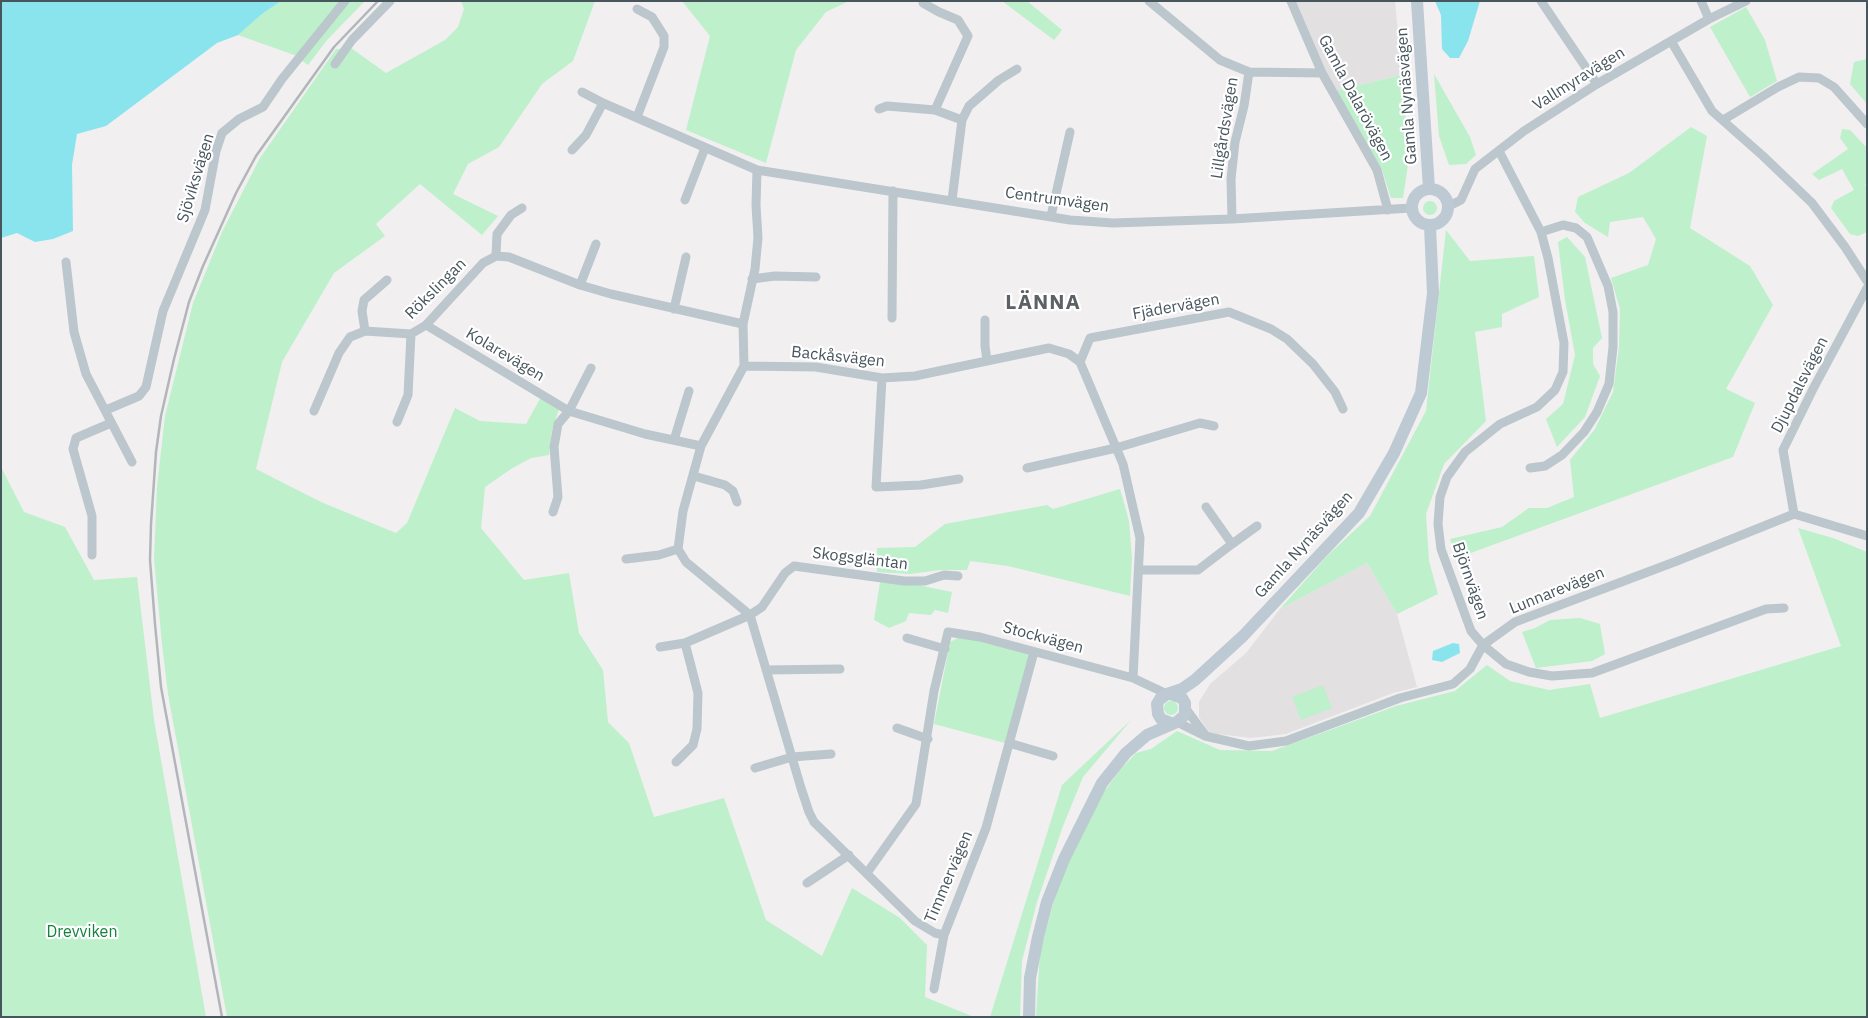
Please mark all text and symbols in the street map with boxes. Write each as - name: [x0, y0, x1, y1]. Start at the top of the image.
- street label: Gamla Nynäsvägen: [1393, 27, 1421, 165]
- street label: Gamla Dalarövägen: [1314, 32, 1396, 164]
- street label: Vallmyravägen: [1529, 43, 1629, 115]
- street label: Lillgårdsvägen: [1207, 76, 1243, 180]
- street label: Sjöviksvägen: [173, 131, 219, 225]
- street label: Centrumvägen: [1004, 183, 1110, 217]
- street label: Rökslingan: [401, 254, 471, 324]
- district label: LÄNNA: [1005, 290, 1081, 316]
- street label: Fjädervägen: [1131, 290, 1221, 324]
- street label: Kolarevägen: [462, 324, 548, 386]
- street label: Djupdalsvägen: [1768, 334, 1832, 436]
- street label: Backåsvägen: [790, 343, 886, 371]
- street label: Gamla Nynäsvägen: [1251, 488, 1357, 602]
- street label: Björnvägen: [1448, 540, 1492, 622]
- street label: Skogsgläntan: [811, 544, 909, 574]
- street label: Lunnarevägen: [1507, 563, 1607, 619]
- street label: Stockvägen: [1001, 618, 1085, 658]
- street label: Timmervägen: [921, 828, 977, 926]
- park label: Drevviken: [47, 922, 117, 942]

